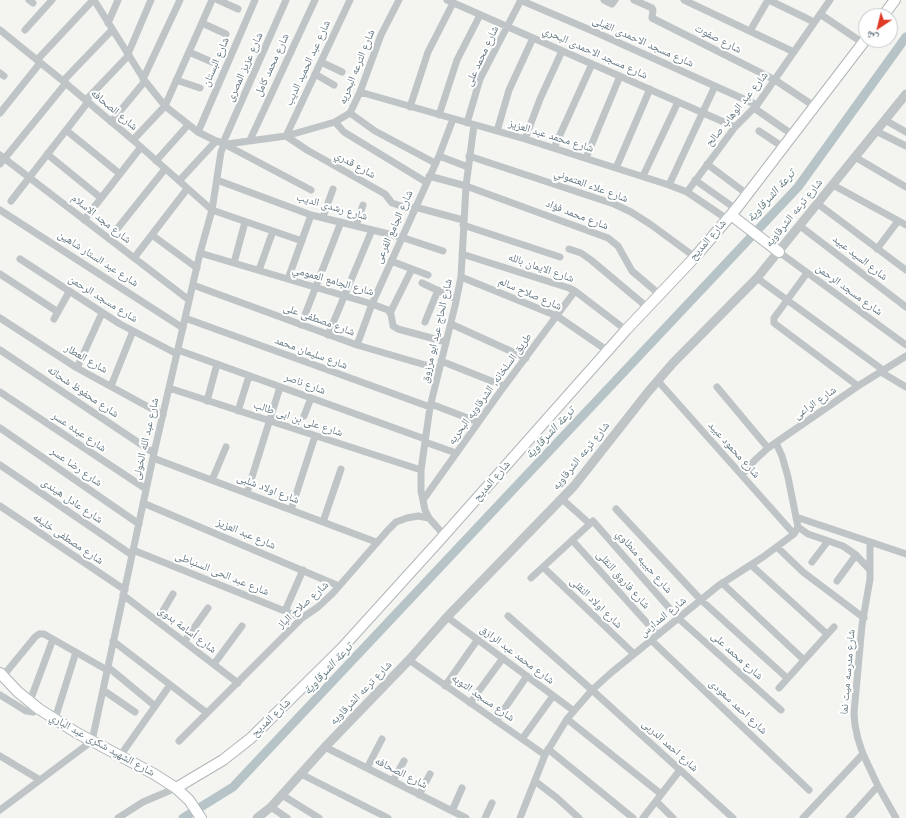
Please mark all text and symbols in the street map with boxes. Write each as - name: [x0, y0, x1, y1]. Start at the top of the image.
- north arrow: [858, 8, 898, 48]
- street label: شارع مسجد الاحمدى القبلى: [590, 14, 696, 70]
- street label: شارع عبد الحميد الديب: [282, 18, 334, 108]
- street label: شارع صفوت: [693, 22, 743, 56]
- street label: شارع محمد على: [462, 24, 502, 88]
- street label: شارع مسجد الاحمدى البحري: [540, 24, 650, 82]
- street label: شارع الترعه البحريه: [336, 28, 378, 106]
- text: ش: [863, 29, 880, 45]
- street label: شارع عزيز المصرى: [224, 30, 266, 104]
- street label: شارع محمد كامل: [252, 31, 292, 99]
- street label: شارع البستان: [200, 35, 232, 89]
- street label: شارع عبد الوهاب صالح: [703, 69, 771, 149]
- street label: شارع الصحافه: [88, 87, 140, 133]
- street label: شارع محمد عبد العزيز: [507, 117, 595, 155]
- street label: شارع قدري: [332, 148, 378, 182]
- street label: شارع علاء العتموني: [552, 166, 630, 206]
- water label: ترعة الشرقاوية: [744, 167, 798, 225]
- street label: شارع ترعه الشرقاويه: [763, 176, 825, 250]
- street label: شارع الجامع الفرعى: [372, 188, 416, 266]
- street label: شارع رشدى الديب: [295, 191, 369, 223]
- street label: شارع مجد الاسلام: [68, 192, 134, 246]
- street label: شارع محمد فؤاد: [544, 197, 610, 233]
- street label: شارع المديح: [687, 217, 729, 263]
- street label: شارع عبد الستار شاهين: [55, 228, 141, 290]
- street label: شارع السيد عبيد: [830, 232, 890, 284]
- street label: شارع الايمان بالله: [506, 251, 576, 285]
- street label: شارع مسجد الرحمن: [813, 261, 885, 319]
- street label: شارع الجامع العمومي: [291, 263, 375, 299]
- street label: شارع مسجد الرحمن: [66, 272, 140, 326]
- street label: شارع صلاح سالم: [496, 275, 564, 313]
- street label: شارع الحاج عيد ابو مرزوق: [419, 278, 455, 384]
- street label: شارع مصطفى على: [281, 301, 357, 339]
- street label: طريق السلخانه, الشرقاويه البحريه: [445, 331, 535, 447]
- street label: شارع سليمان محمد: [273, 334, 349, 372]
- street label: شارع العطار: [62, 341, 110, 377]
- street label: شارع محفوظ شحاته: [45, 363, 121, 421]
- street label: شارع ناصر: [283, 370, 327, 398]
- street label: شارع الراعى: [791, 384, 839, 422]
- street label: شارع عبد الله الخولى: [130, 397, 162, 481]
- street label: شارع على بن ابى طالب: [252, 398, 344, 440]
- water label: ترعة الشرقاوية: [522, 404, 578, 462]
- street label: شارع عبده عسر: [49, 409, 109, 455]
- street label: شارع ترعه الشرقاويه: [550, 419, 612, 493]
- street label: شارع محمود عبيد: [705, 419, 763, 481]
- street label: شارع رضا عسر: [48, 444, 104, 490]
- street label: شارع المديح: [471, 458, 513, 504]
- street label: شارع اولاد شلبى: [235, 471, 301, 507]
- street label: شارع عادل هيندى: [39, 476, 105, 526]
- street label: شارع مصطفى خليفه: [30, 511, 106, 567]
- street label: شارع عبد العزيز: [214, 516, 278, 552]
- street label: شارع حبيبه منطاوي: [613, 528, 675, 596]
- street label: شارع فاروق النقلى: [593, 548, 653, 612]
- street label: شارع عبد الحى السنباطى: [173, 549, 271, 599]
- street label: شارع اولاد النقلى: [567, 575, 625, 631]
- street label: شارع صلاح الباز: [275, 578, 331, 632]
- street label: شارع المدارس: [637, 594, 689, 640]
- street label: شارع أسامة بدوى: [155, 604, 219, 656]
- street label: شارع محمد عبد الرازق: [477, 623, 557, 687]
- street label: شارع محمد على: [708, 629, 766, 683]
- street label: شارع مدرسه ميت نما: [838, 629, 858, 715]
- water label: ترعة الشرقاوية: [300, 640, 356, 698]
- street label: شارع ترعه الشرقاويه: [327, 658, 395, 728]
- street label: شارع مسجد التوبه: [449, 671, 517, 725]
- street label: شارع احمد سعودى: [706, 677, 770, 737]
- street label: شارع المديح: [249, 696, 293, 740]
- street label: شارع الشهيد شكرى عبد الباري: [47, 711, 157, 779]
- street label: شارع احمد الدربى: [639, 717, 701, 775]
- street label: شارع الصحافه: [373, 754, 429, 792]

